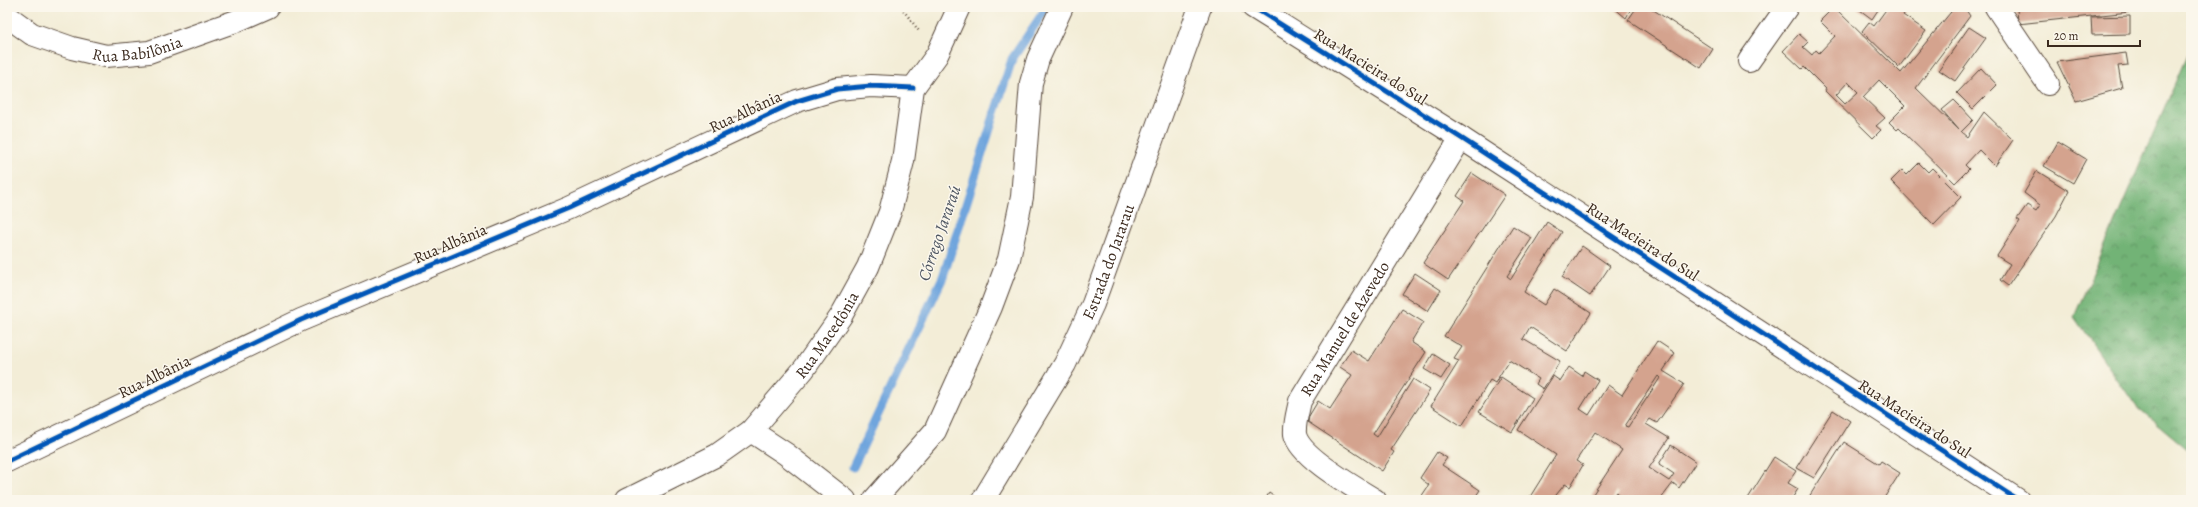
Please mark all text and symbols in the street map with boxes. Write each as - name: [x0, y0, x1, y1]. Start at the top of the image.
- scale bar: [2048, 22, 2140, 48]
- street label: Rua Macieira do Sul: [1310, 23, 1431, 111]
- text: 20 m: [2054, 28, 2078, 44]
- street label: Rua Babilônia: [90, 31, 186, 68]
- street label: Rua Albânia: [706, 85, 786, 138]
- water label: Córrego Jararaú: [912, 182, 967, 284]
- street label: Rua Macieira do Sul: [1582, 197, 1703, 286]
- street label: Estrada do Jararau: [1077, 201, 1140, 323]
- street label: Rua Albânia: [410, 218, 491, 269]
- street label: Rua Manuel de Azevedo: [1295, 257, 1395, 401]
- street label: Rua Macedônia: [791, 287, 865, 384]
- street label: Rua Albânia: [115, 350, 195, 404]
- street label: Rua Macieira do Sul: [1854, 374, 1975, 463]

